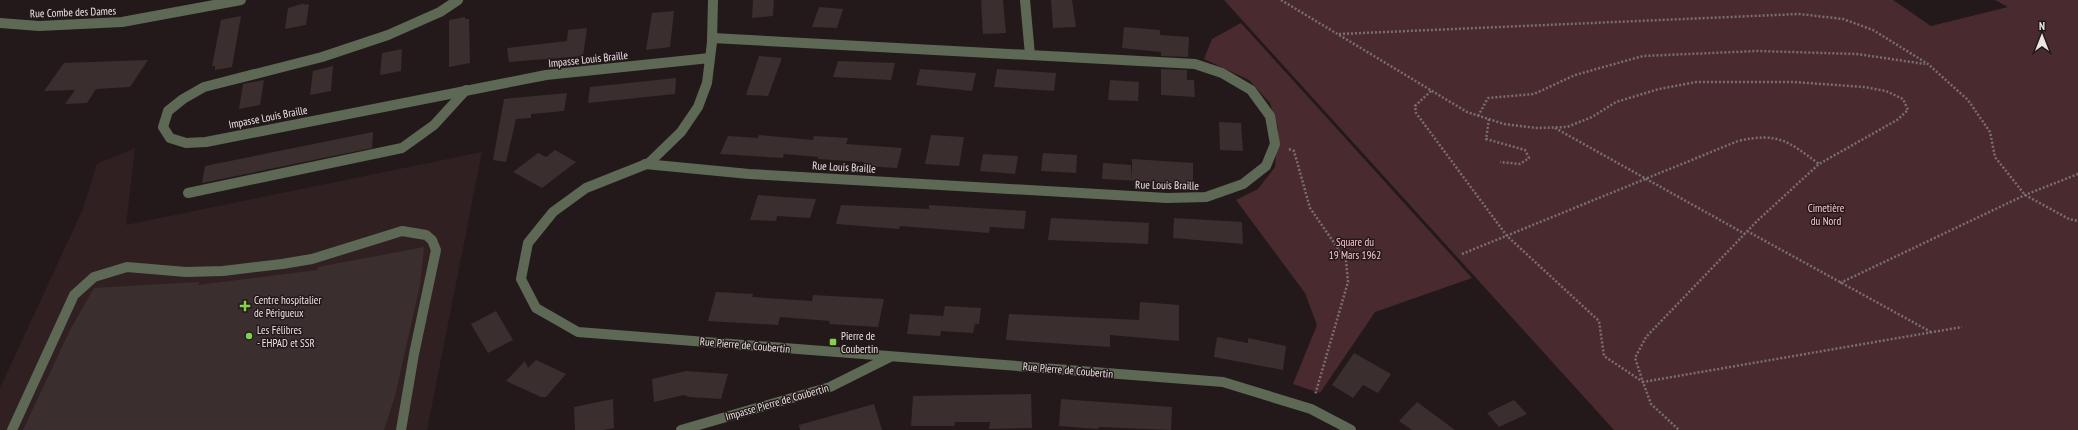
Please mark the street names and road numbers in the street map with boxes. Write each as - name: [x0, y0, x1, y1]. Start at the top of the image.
- street label: Rue Combe des Dames: [30, 3, 117, 20]
- street label: Impasse Louis Braille: [548, 48, 629, 70]
- street label: Impasse Louis Braille: [227, 102, 309, 131]
- street label: Rue Louis Braille: [812, 158, 877, 176]
- street label: Rue Louis Braille: [1135, 177, 1199, 193]
- street label: Rue Pierre de Coubertin: [699, 334, 791, 356]
- street label: Rue Pierre de Coubertin: [1022, 359, 1114, 381]
- street label: Impasse Pierre de Coubertin: [724, 381, 830, 423]

